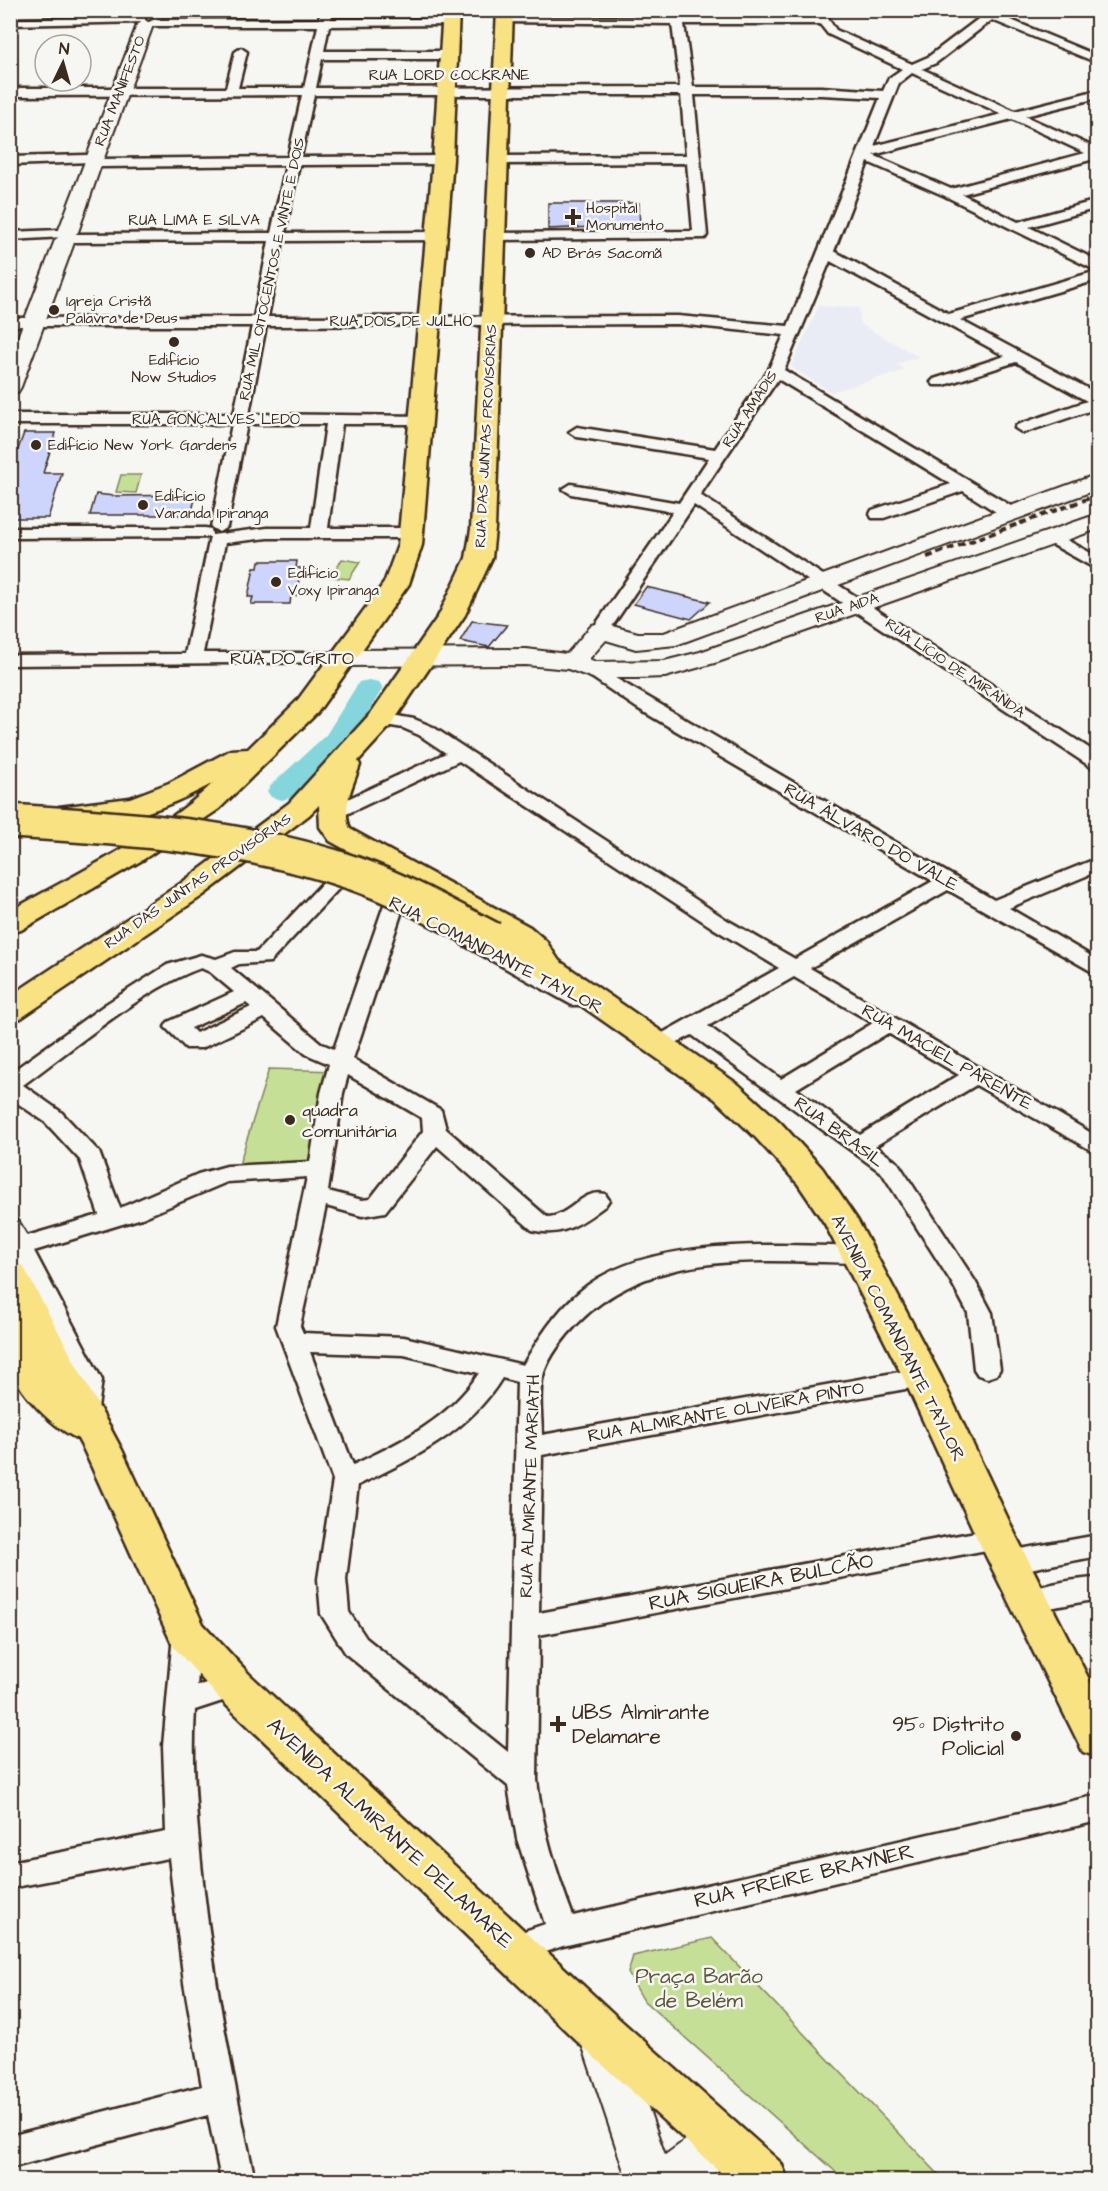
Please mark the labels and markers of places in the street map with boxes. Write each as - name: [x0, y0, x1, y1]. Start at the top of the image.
- place label: Hospital Monumento: [586, 198, 664, 236]
- marker: Hospital Monumento: [564, 208, 582, 226]
- place label: AD Brás Sacomã: [542, 243, 662, 264]
- marker: AD Brás Sacomã: [523, 246, 537, 260]
- place label: Igreja Cristã Palavra de Deus: [66, 291, 178, 329]
- marker: Igreja Cristã Palavra de Deus: [47, 303, 61, 317]
- marker: Edifício Now Studios: [167, 335, 181, 349]
- place label: Edifício Now Studios: [131, 350, 217, 388]
- place label: Edifício New York Gardens: [48, 435, 237, 456]
- marker: Edifício New York Gardens: [29, 438, 43, 452]
- place label: Edifício Varanda Ipiranga: [155, 486, 269, 525]
- marker: Edifício Varanda Ipiranga: [136, 498, 150, 512]
- place label: Edifício Voxy Ipiranga: [288, 563, 379, 602]
- marker: Edifício Voxy Ipiranga: [269, 575, 283, 589]
- place label: quadra comunitária: [302, 1098, 397, 1144]
- marker: quadra comunitária: [283, 1113, 297, 1127]
- place label: UBS Almirante Delamare: [572, 1698, 710, 1751]
- place label: 95º Distrito Policial: [892, 1710, 1004, 1763]
- marker: UBS Almirante Delamare: [549, 1715, 567, 1733]
- marker: 95º Distrito Policial: [1009, 1729, 1023, 1743]

